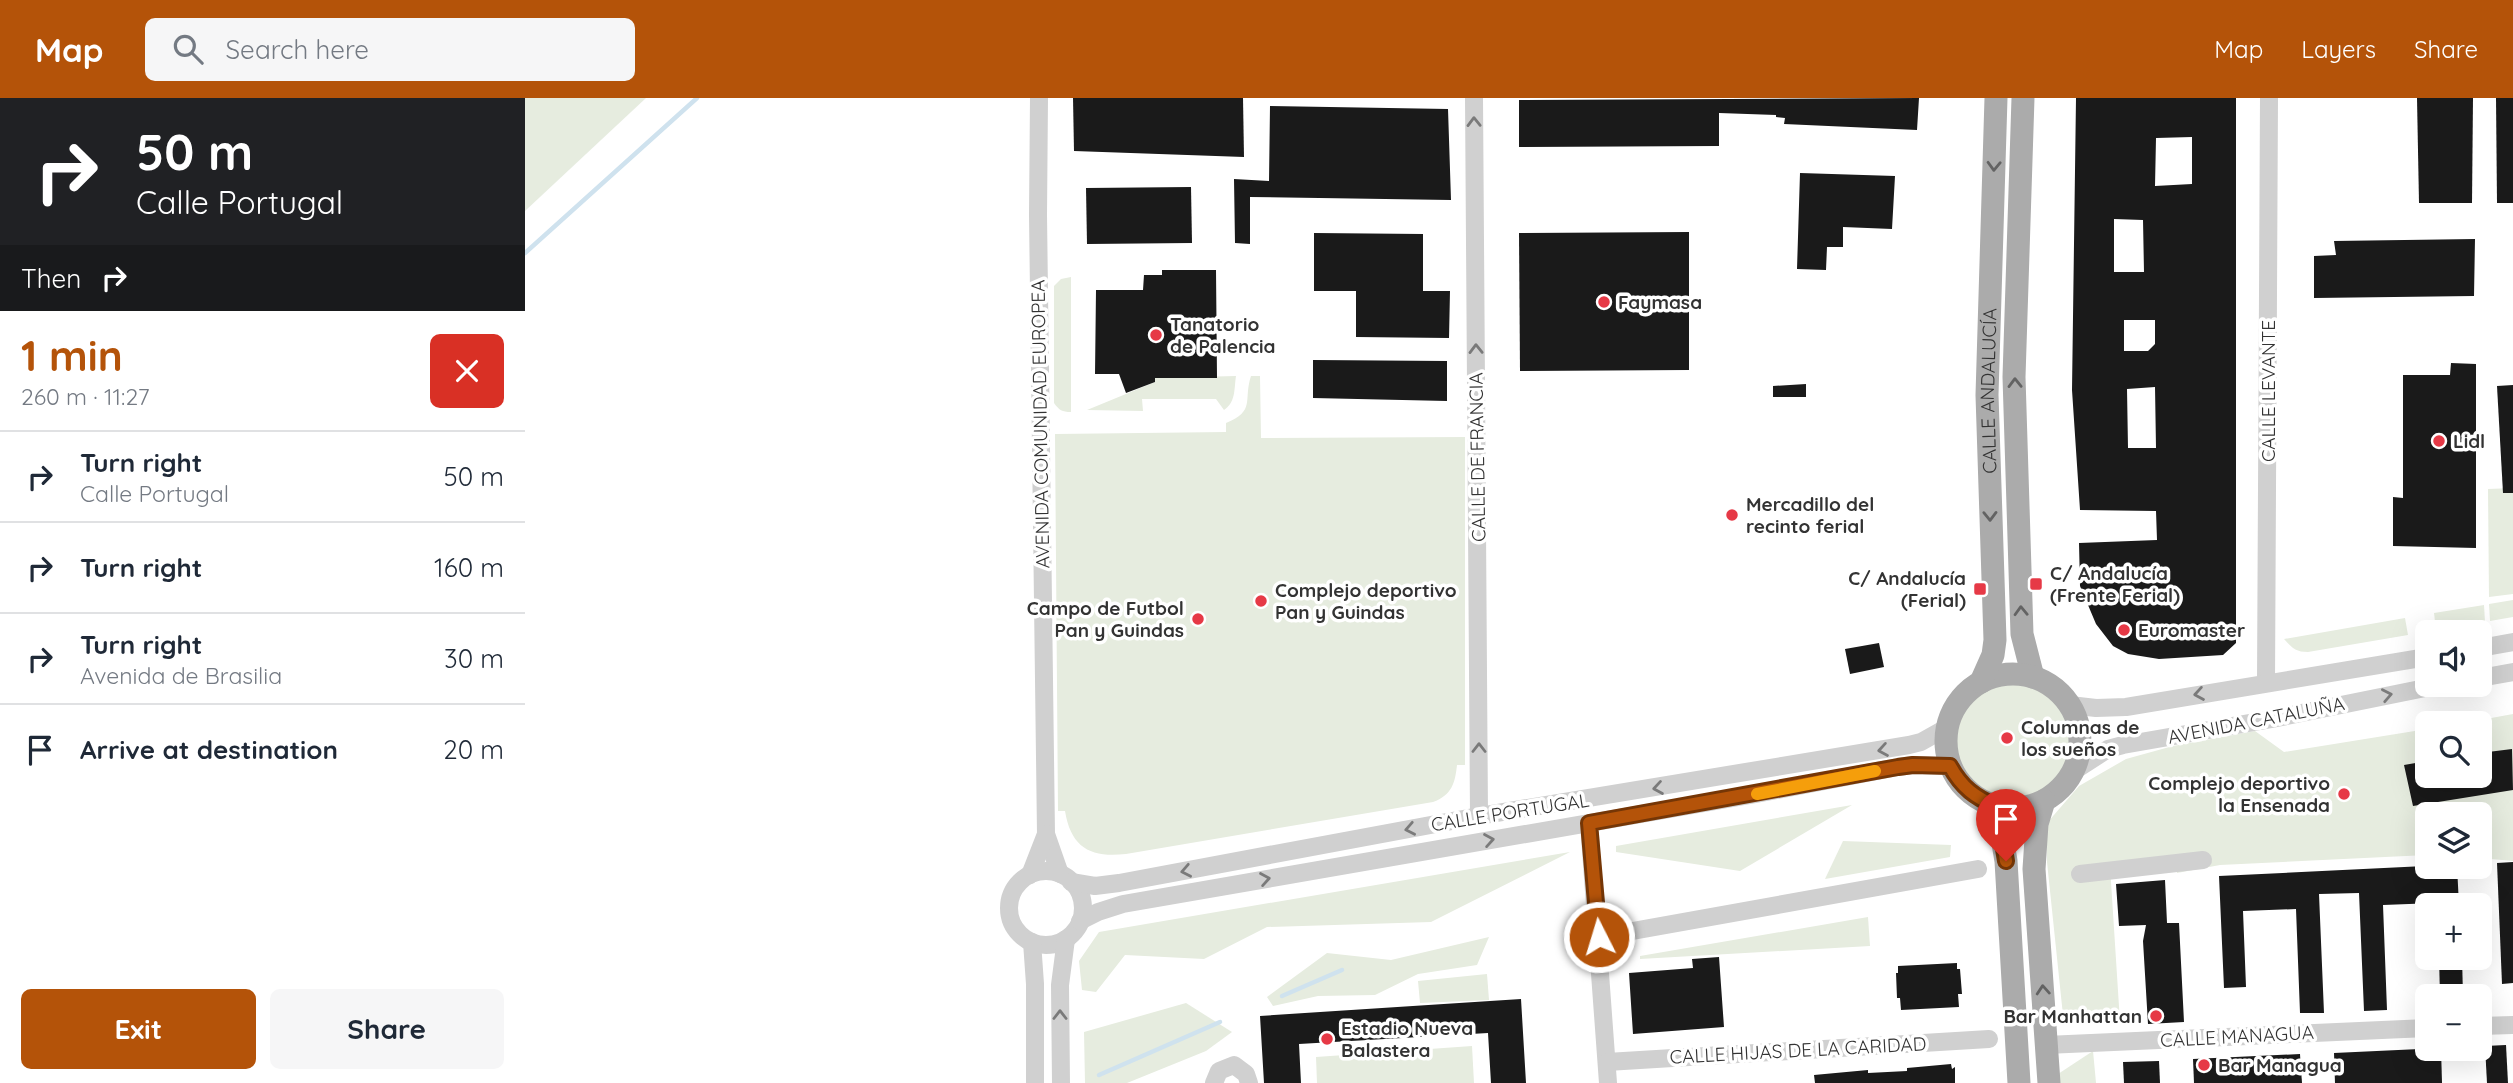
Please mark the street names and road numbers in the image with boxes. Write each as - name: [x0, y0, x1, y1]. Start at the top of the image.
- street label: AVENIDA COMUNIDAD EUROPEA: [1025, 279, 1055, 569]
- street label: CALLE ANDALUCÍA: [1975, 308, 2002, 474]
- street label: CALLE LEVANTE: [2256, 320, 2280, 462]
- street label: CALLE DE FRANCIA: [1464, 372, 1490, 542]
- street label: AVENIDA CATALUÑA: [2166, 691, 2346, 749]
- street label: CALLE PORTUGAL: [1429, 788, 1591, 836]
- street label: CALLE MANAGUA: [2160, 1020, 2314, 1052]
- street label: CALLE HIJAS DE LA CARIDAD: [1669, 1031, 1927, 1069]

